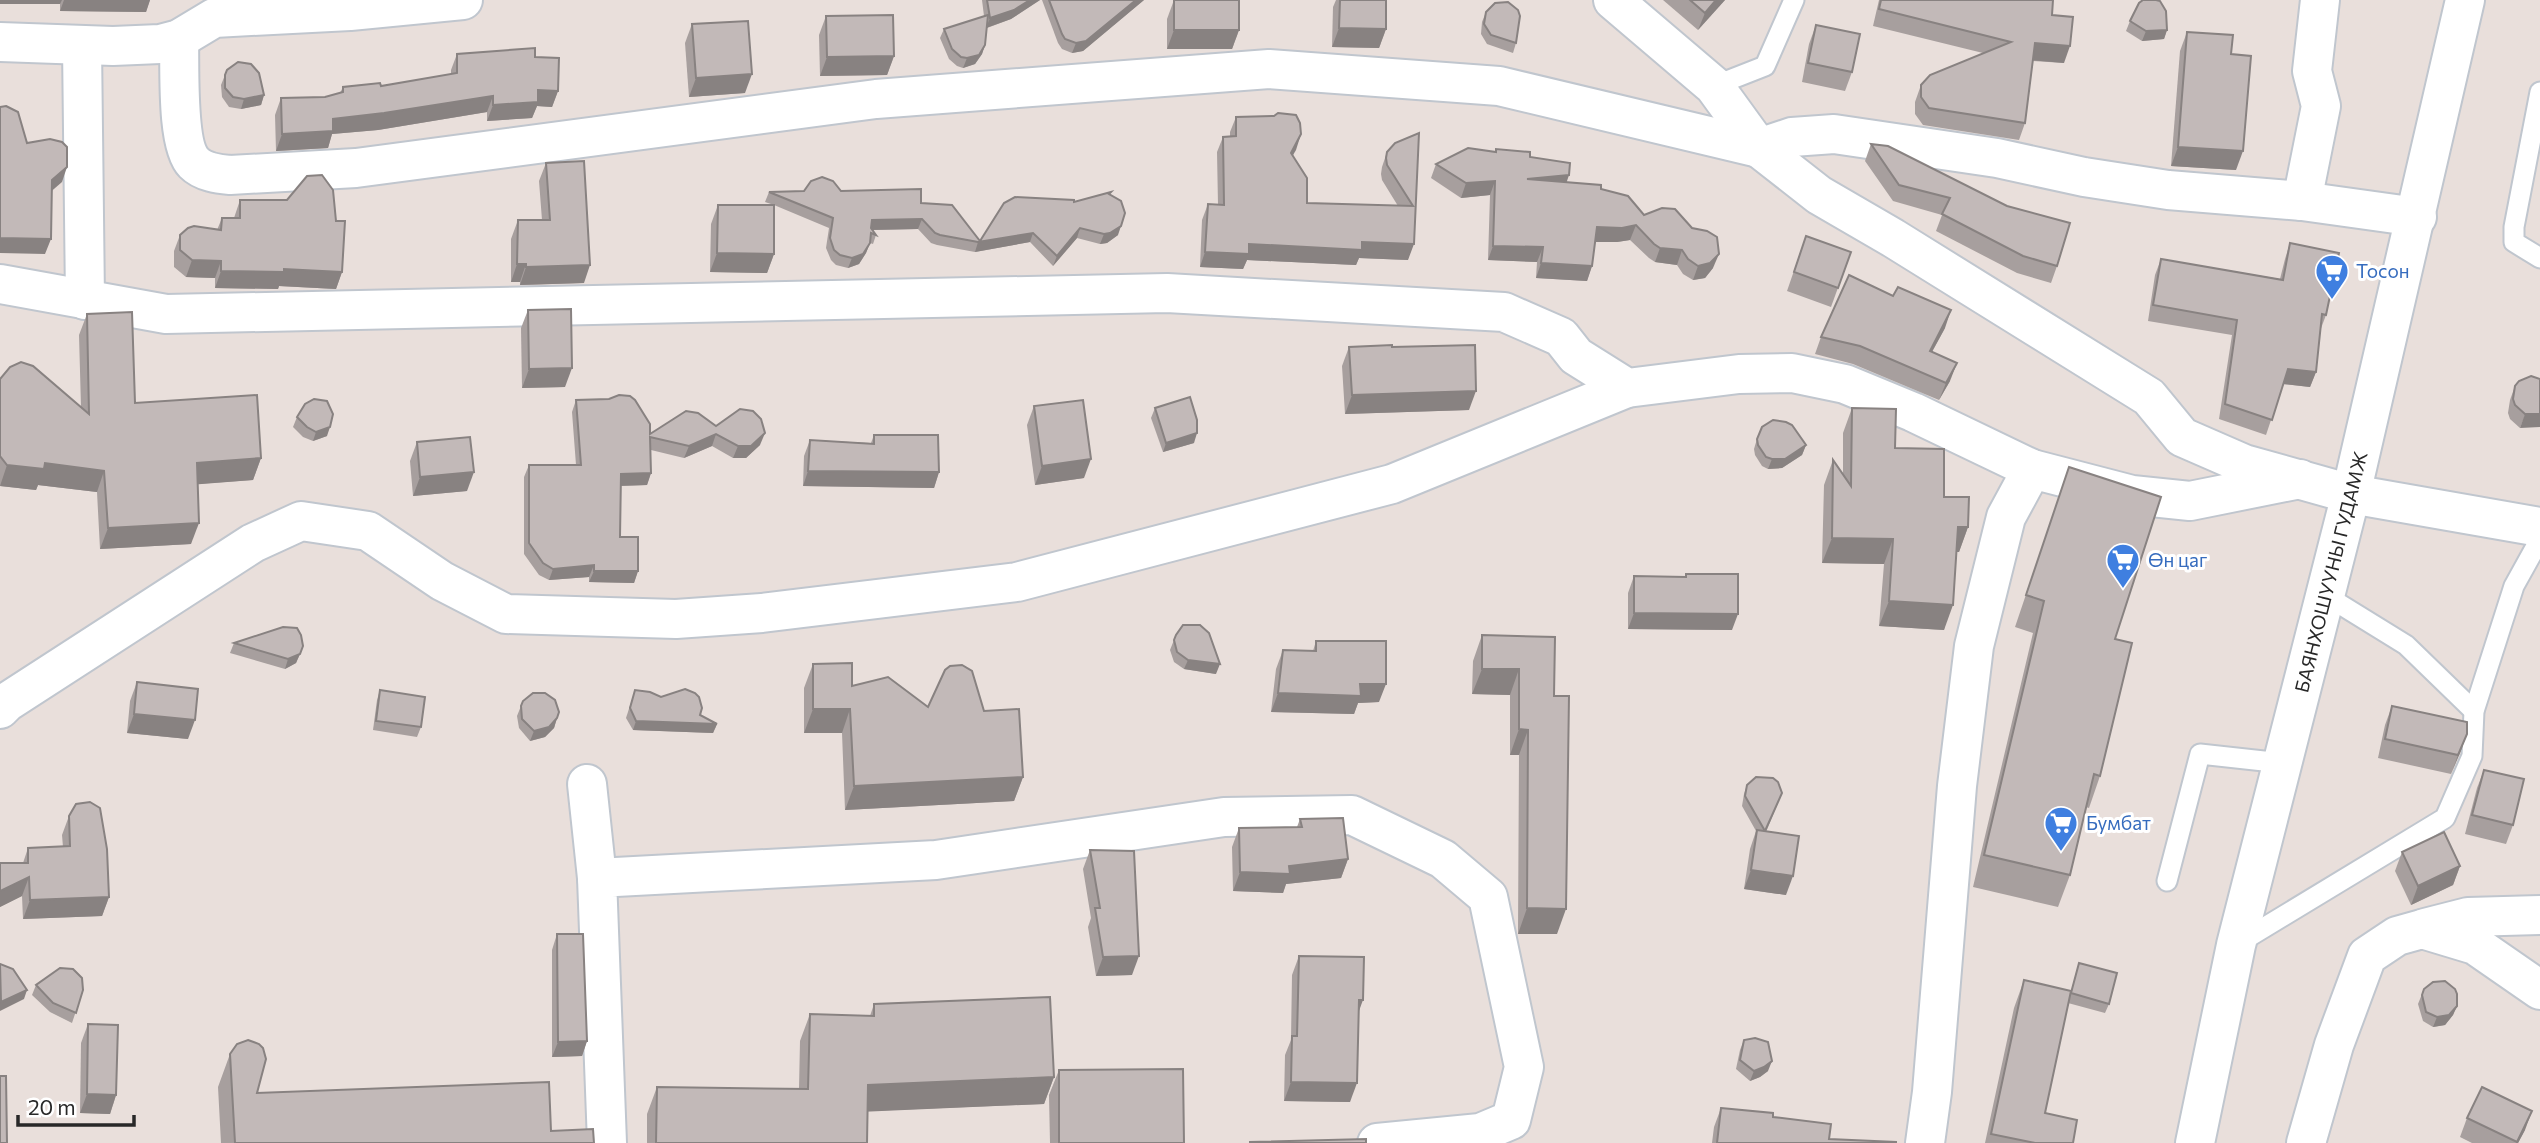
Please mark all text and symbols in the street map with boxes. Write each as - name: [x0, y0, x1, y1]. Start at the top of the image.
- supermarket icon: Тосон: [2313, 252, 2351, 301]
- place label: Тосон: [2356, 259, 2410, 282]
- street label: БАЯНХОШУУНЫ ГУДАМЖ: [2289, 449, 2372, 695]
- supermarket icon: Өн цаг: [2104, 541, 2142, 590]
- place label: Өн цаг: [2148, 548, 2207, 571]
- supermarket icon: Бумбат: [2042, 804, 2080, 853]
- place label: Бумбат: [2086, 811, 2151, 834]
- scale bar: [18, 1084, 133, 1128]
- text: 20 m: [28, 1094, 76, 1119]

